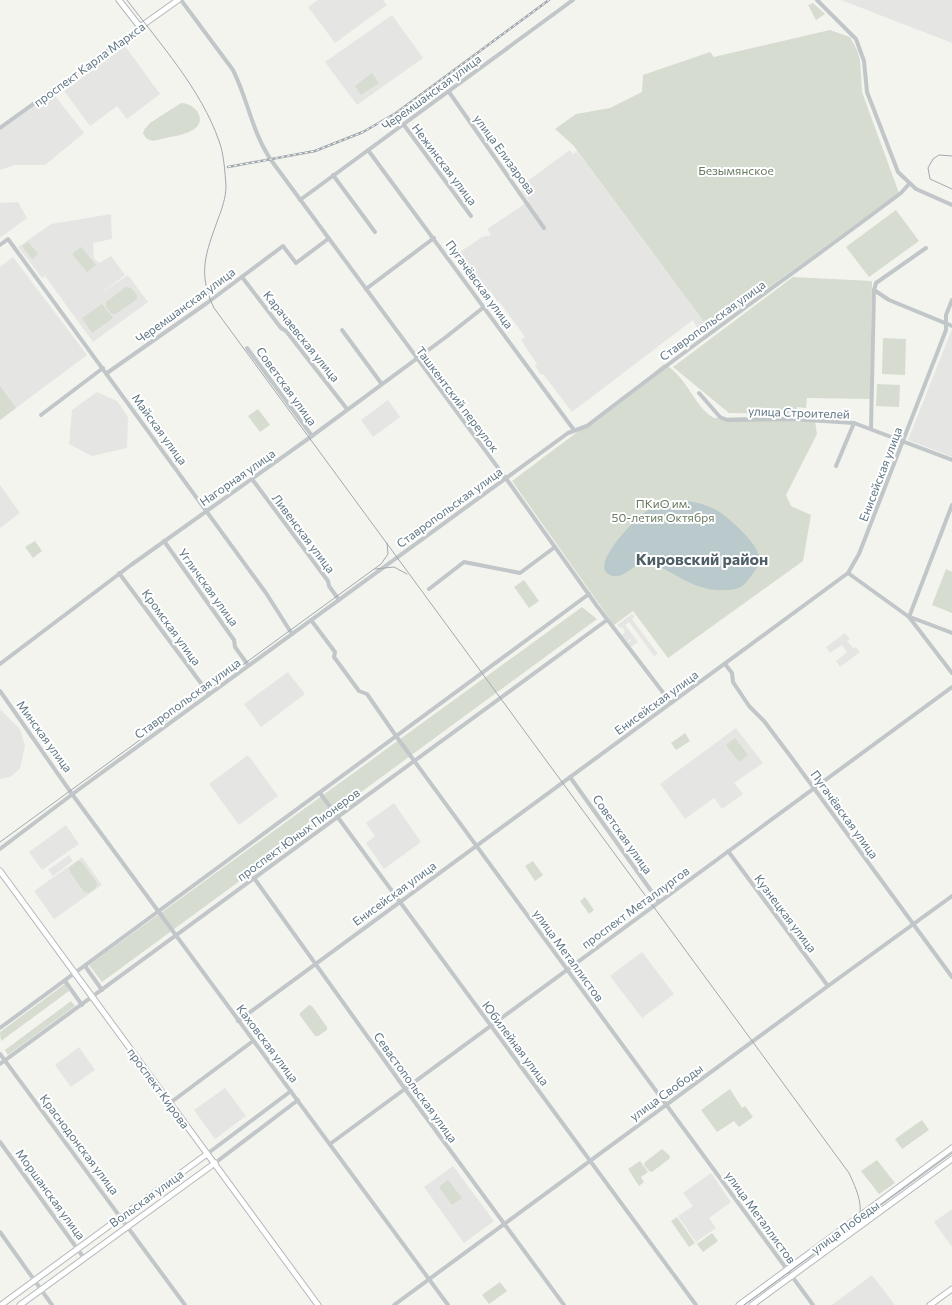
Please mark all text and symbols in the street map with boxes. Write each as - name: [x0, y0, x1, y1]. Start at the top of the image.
- street label: проспект Карла Маркса: [31, 19, 147, 109]
- street label: Черемшанская улица: [379, 51, 483, 133]
- street label: улица Елизарова: [471, 112, 539, 196]
- street label: Нежинская улица: [410, 120, 480, 208]
- park label: Безымянское: [698, 163, 774, 177]
- street label: Пугачёвская улица: [443, 237, 517, 331]
- street label: Черемшанская улица: [133, 264, 237, 346]
- street label: Ставропольская улица: [656, 277, 768, 363]
- street label: Карачаевская улица: [261, 288, 343, 384]
- street label: Ташкентский переулок: [414, 343, 503, 455]
- street label: Советская улица: [254, 344, 320, 428]
- street label: Майская улица: [130, 391, 190, 467]
- street label: улица Строителей: [748, 403, 850, 421]
- street label: Енисейская улица: [856, 425, 904, 523]
- street label: Нагорная улица: [197, 446, 277, 508]
- street label: Ставропольская улица: [393, 464, 505, 550]
- street label: Ливенская улица: [270, 491, 338, 575]
- park label: ПКиО им. 50-летия Октября: [612, 496, 714, 524]
- street label: Угличская улица: [176, 545, 242, 629]
- district label: Кировский район: [636, 549, 768, 568]
- street label: Кромская улица: [140, 586, 204, 668]
- street label: Ставропольская улица: [131, 655, 243, 741]
- street label: Енисейская улица: [611, 667, 701, 737]
- street label: Минская улица: [14, 697, 76, 775]
- street label: Пугачёвская улица: [808, 767, 882, 861]
- street label: проспект Юных Пионеров: [234, 785, 362, 883]
- street label: Советская улица: [590, 792, 656, 876]
- street label: Енисейская улица: [349, 858, 439, 928]
- street label: проспект Металлургов: [578, 863, 692, 951]
- street label: Кузнецкая улица: [752, 871, 820, 955]
- street label: улица Металлистов: [531, 906, 607, 1004]
- street label: Юбилейная улица: [480, 998, 552, 1088]
- street label: Каховская улица: [234, 1001, 302, 1085]
- street label: Севастопольская улица: [371, 1029, 461, 1145]
- street label: проспект Кирова: [125, 1045, 193, 1131]
- street label: улица Свободы: [627, 1061, 705, 1123]
- street label: Краснодонская улица: [38, 1091, 122, 1197]
- street label: Моршанская улица: [13, 1146, 89, 1242]
- street label: Вольская улица: [106, 1166, 186, 1230]
- street label: улица Металлистов: [723, 1168, 799, 1266]
- street label: улица Победы: [808, 1198, 882, 1256]

